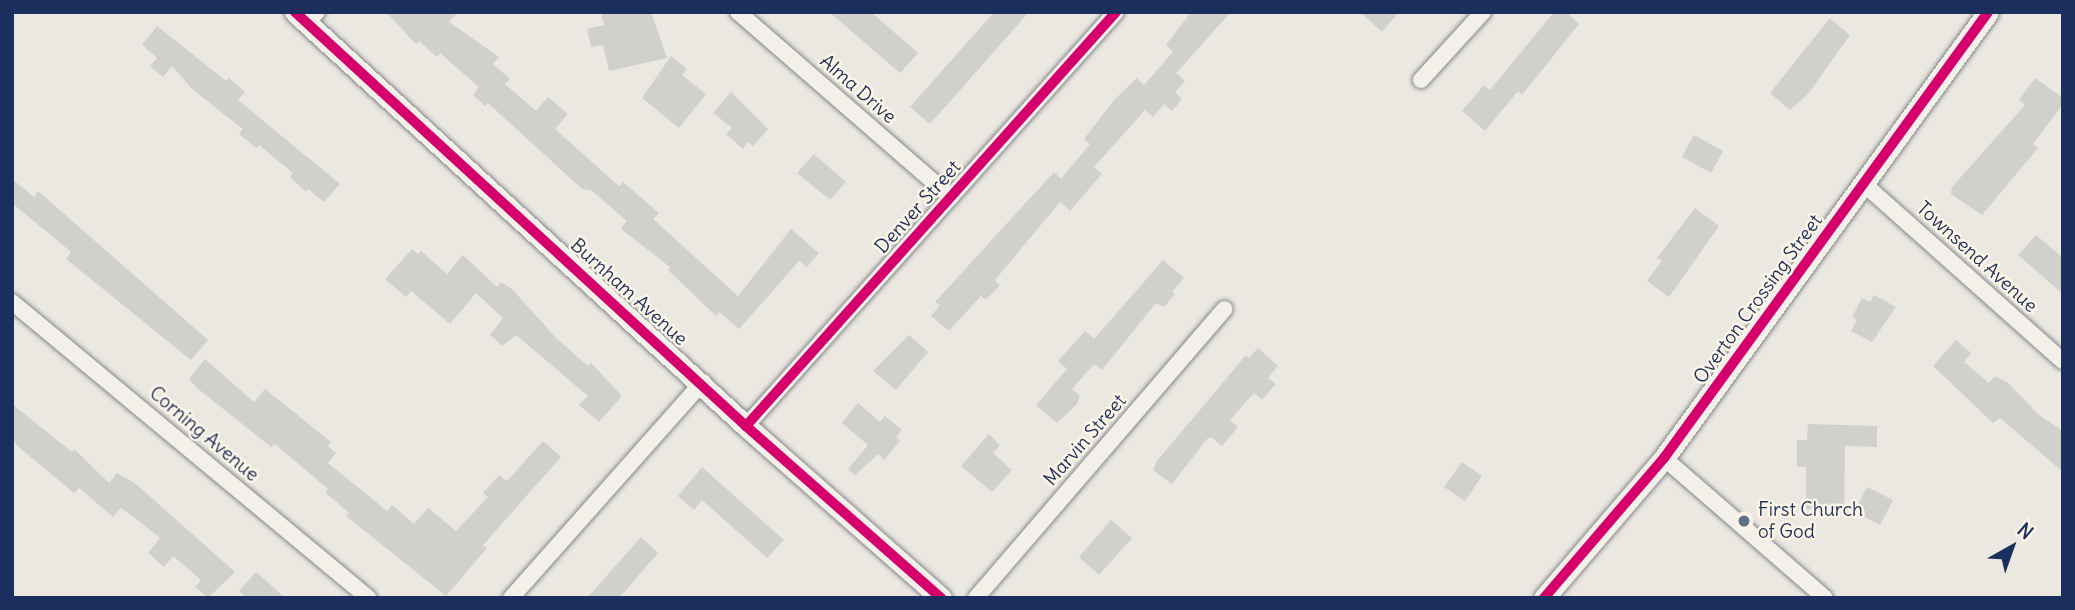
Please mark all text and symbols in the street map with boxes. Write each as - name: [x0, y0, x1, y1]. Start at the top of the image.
- street label: Alma Drive: [815, 50, 901, 128]
- street label: Denver Street: [870, 156, 966, 258]
- street label: Townsend Avenue: [1912, 197, 2042, 317]
- street label: Overton Crossing Street: [1689, 210, 1827, 388]
- street label: Burnham Avenue: [566, 234, 692, 350]
- street label: Corning Avenue: [145, 382, 263, 486]
- street label: Marvin Street: [1039, 390, 1131, 490]
- place label: First Church of God: [1758, 499, 1863, 543]
- north arrow: [1977, 512, 2047, 582]
- marker: First Church of God: [1736, 513, 1752, 529]
- text: N: [2013, 517, 2038, 544]

